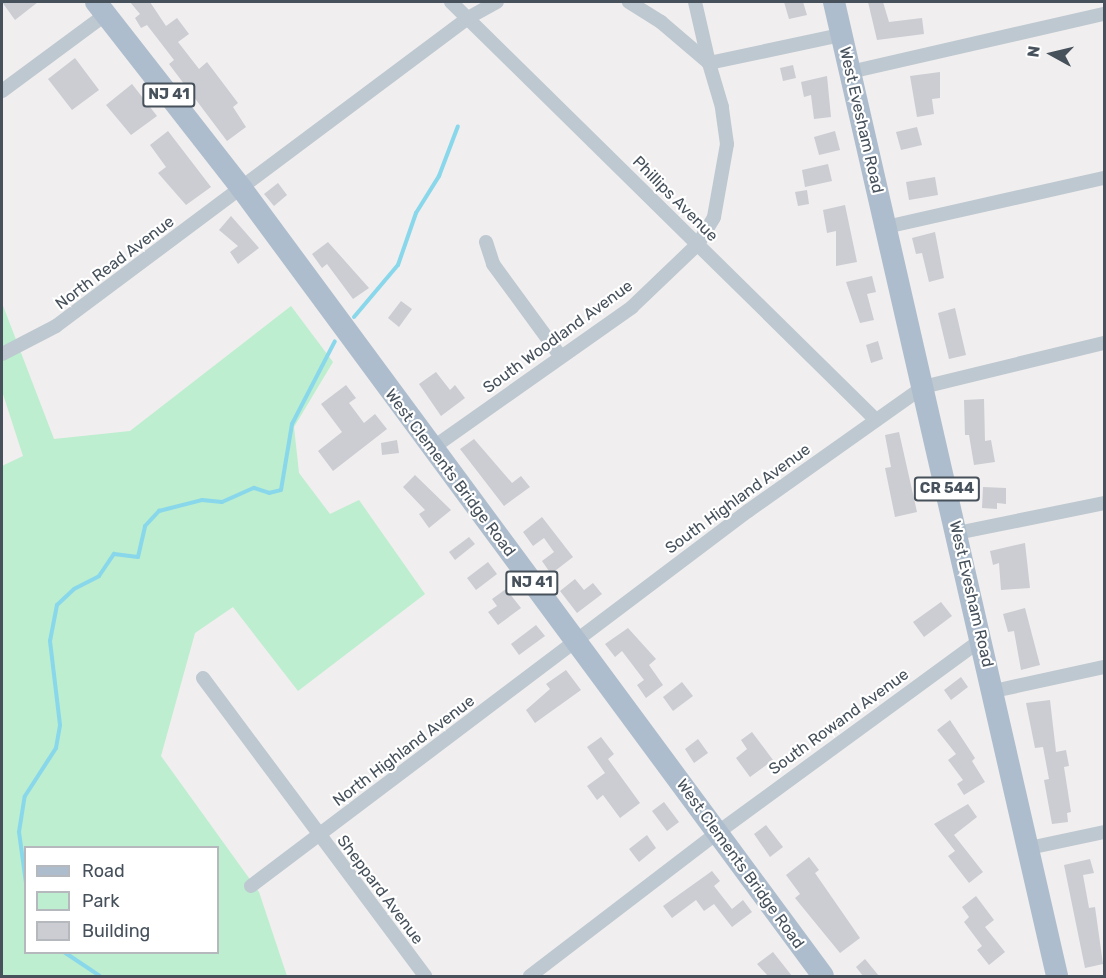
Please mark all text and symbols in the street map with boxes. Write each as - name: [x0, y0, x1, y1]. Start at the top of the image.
- north arrow: [1022, 24, 1082, 84]
- text: N: [1023, 44, 1044, 58]
- street label: West Evesham Road: [835, 45, 887, 195]
- road number: NJ 41: [142, 83, 196, 107]
- street label: Phillips Avenue: [628, 152, 722, 246]
- street label: North Read Avenue: [52, 212, 178, 314]
- street label: South Woodland Avenue: [479, 276, 637, 398]
- street label: West Clements Bridge Road: [381, 385, 519, 561]
- street label: South Highland Avenue: [661, 440, 815, 558]
- road number: CR 544: [912, 477, 982, 501]
- street label: West Evesham Road: [945, 519, 997, 669]
- road number: NJ 41: [505, 571, 559, 595]
- street label: South Rowand Avenue: [765, 665, 913, 779]
- street label: North Highland Avenue: [329, 691, 479, 811]
- street label: West Clements Bridge Road: [672, 775, 808, 953]
- street label: Sheppard Avenue: [333, 832, 427, 948]
- legend: [24, 846, 219, 954]
- text: Road: [82, 860, 125, 882]
- text: Park: [82, 890, 119, 912]
- text: Building: [82, 920, 150, 942]

